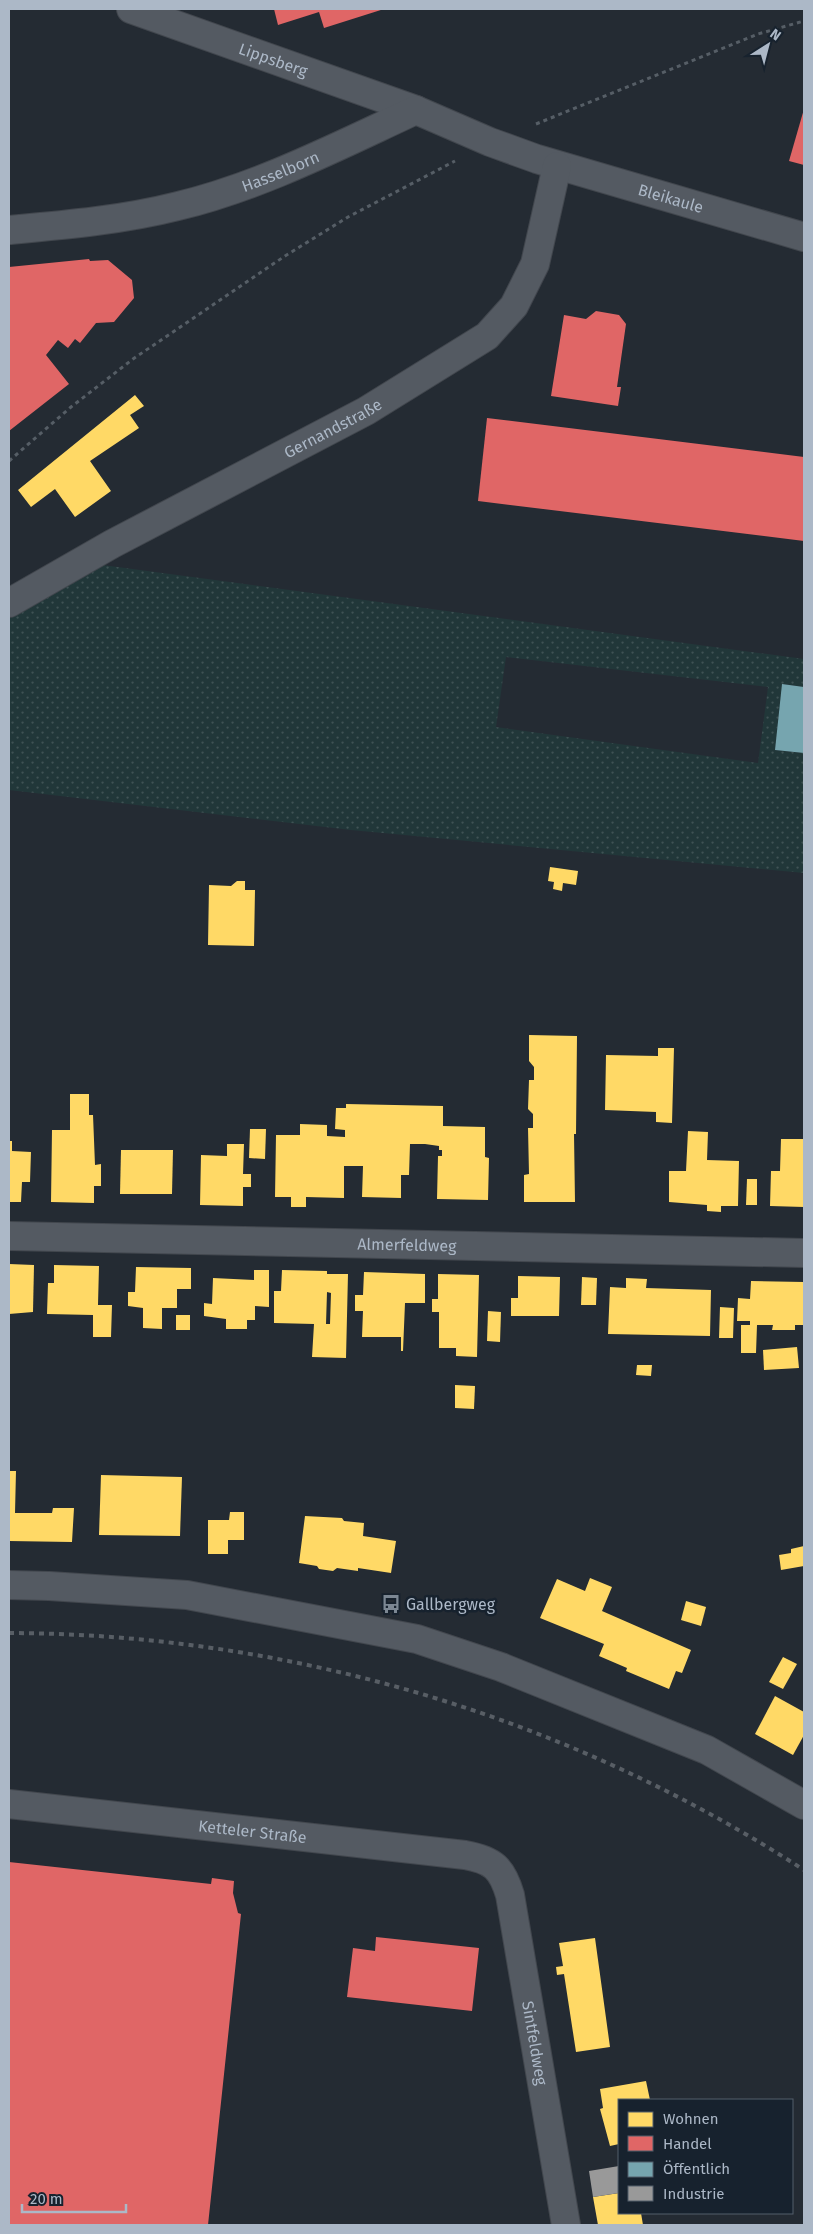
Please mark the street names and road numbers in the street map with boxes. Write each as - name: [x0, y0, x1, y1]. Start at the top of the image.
- street label: Lippsberg: [236, 39, 311, 81]
- street label: Hasselborn: [239, 147, 322, 196]
- street label: Bleikaule: [636, 180, 706, 217]
- street label: Gernandstraße: [281, 394, 385, 462]
- street label: Almerfeldweg: [357, 1234, 457, 1255]
- street label: Ketteler Straße: [197, 1816, 308, 1847]
- street label: Sintfeldweg: [519, 2000, 552, 2087]

